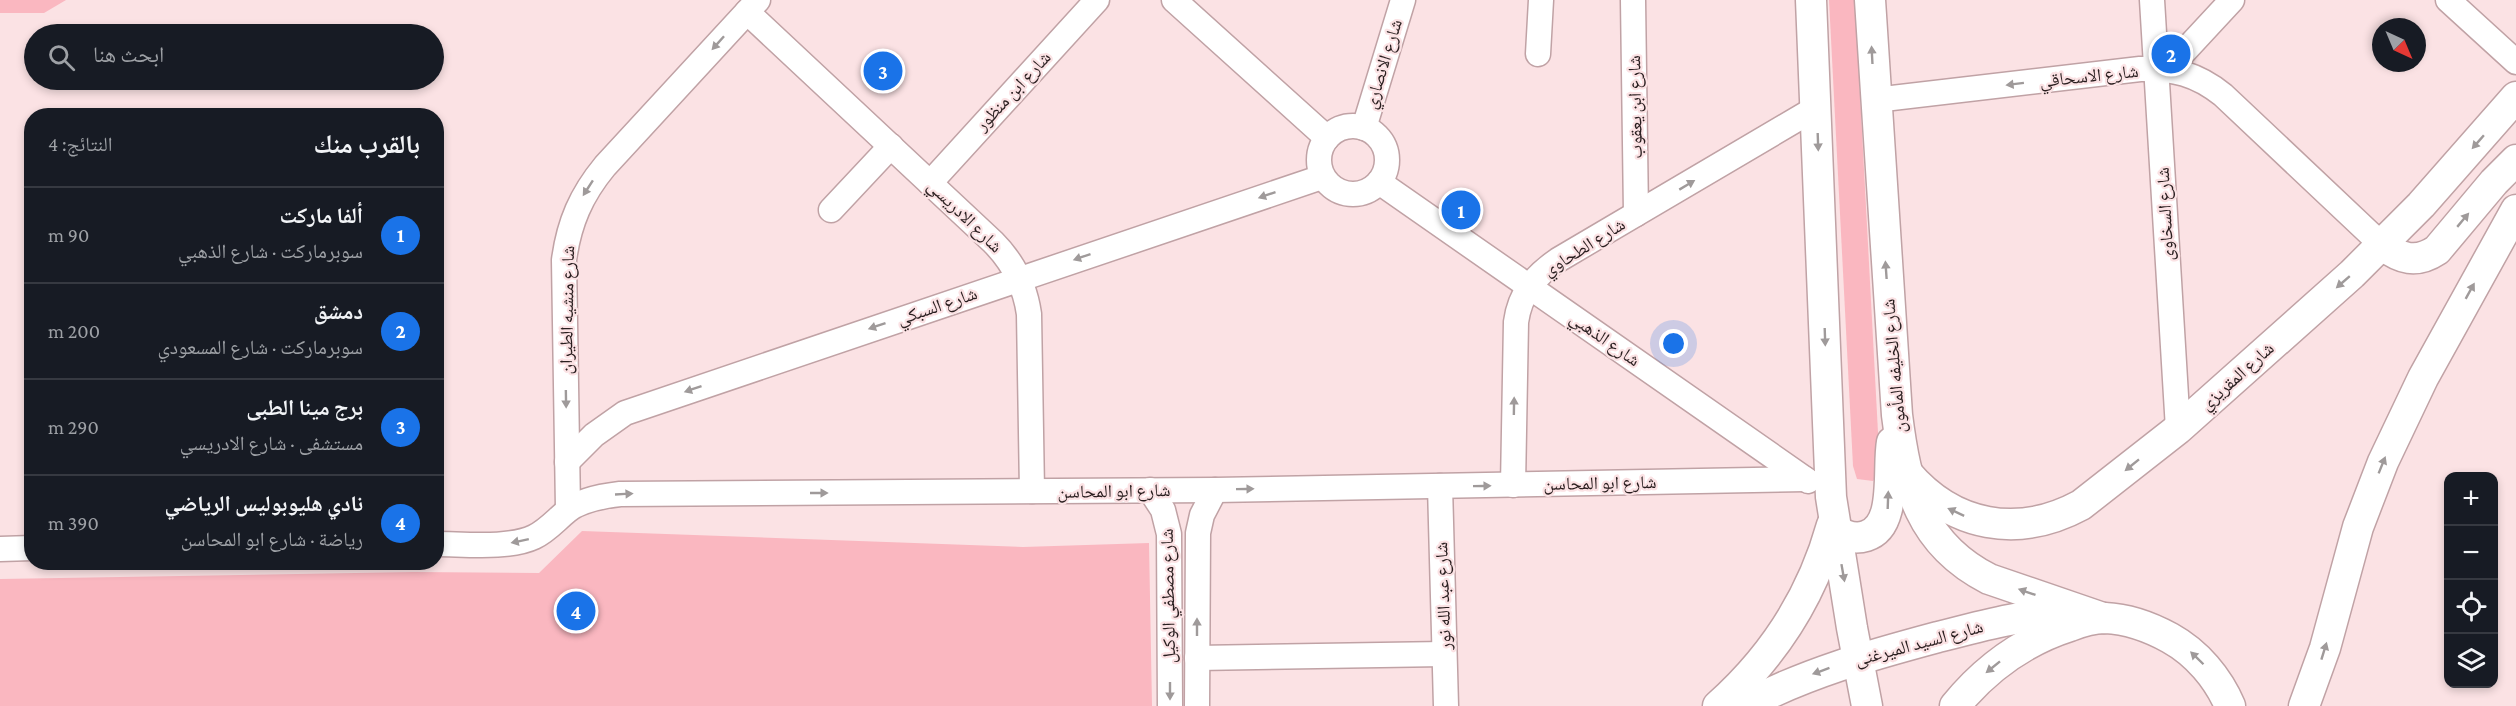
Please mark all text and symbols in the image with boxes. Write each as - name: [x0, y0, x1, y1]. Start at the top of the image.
- street label: شارع الانصاري: [1360, 17, 1410, 113]
- north arrow: [2372, 18, 2426, 72]
- search box: [24, 24, 444, 90]
- pin: 2: [2152, 32, 2190, 76]
- one-way arrow: [712, 35, 725, 50]
- icon: search: [45, 41, 78, 74]
- text: ابحث هنا: [93, 42, 164, 67]
- one-way arrow: [1868, 45, 1877, 64]
- street label: شارع ابن منظور: [971, 47, 1055, 136]
- pin: 3: [864, 48, 902, 94]
- street label: شارع ابن يعقوب: [1624, 55, 1647, 159]
- street label: شارع الاسحاقي: [2038, 61, 2140, 96]
- one-way arrow: [2005, 79, 2024, 89]
- text: بالقرب منك: [314, 130, 420, 159]
- text: النتائج: 4: [48, 133, 112, 155]
- one-way arrow: [1813, 133, 1822, 152]
- one-way arrow: [2472, 134, 2485, 149]
- street label: شارع السخاوى: [2153, 167, 2178, 261]
- street label: شارع الادريسي: [920, 175, 1007, 260]
- one-way arrow: [583, 180, 594, 197]
- one-way arrow: [1678, 180, 1695, 190]
- pin: 1: [1442, 188, 1480, 232]
- one-way arrow: [1258, 191, 1276, 200]
- text: ألفا ماركت: [280, 203, 363, 228]
- one-way arrow: [2456, 212, 2469, 228]
- street label: شارع الطحاوي: [1539, 214, 1631, 284]
- text: 90 m: [48, 224, 89, 246]
- text: 1: [397, 224, 404, 246]
- text: سوبرماركت · شارع الذهبي: [178, 240, 363, 262]
- street label: شارع منشيه الطيران: [556, 245, 579, 375]
- one-way arrow: [1073, 253, 1091, 262]
- one-way arrow: [1881, 261, 1891, 280]
- one-way arrow: [2336, 275, 2351, 288]
- street label: شارع السبكي: [894, 283, 981, 333]
- one-way arrow: [2465, 283, 2475, 300]
- street label: شارع الخليفه المأمون: [1877, 298, 1911, 434]
- text: دمشق: [314, 299, 363, 324]
- street label: شارع الذهبي: [1563, 308, 1644, 374]
- text: 200 m: [48, 320, 100, 342]
- text: 2: [395, 320, 406, 342]
- one-way arrow: [868, 322, 886, 332]
- one-way arrow: [1820, 328, 1830, 347]
- your location: [1659, 329, 1688, 358]
- text: سوبرماركت · شارع المسعودي: [157, 336, 363, 358]
- street label: شارع المقريزي: [2196, 338, 2281, 418]
- one-way arrow: [684, 385, 702, 395]
- one-way arrow: [561, 390, 571, 409]
- text: برج مينا الطبى: [246, 395, 363, 420]
- one-way arrow: [1509, 396, 1519, 415]
- text: 290 m: [48, 416, 99, 438]
- text: 3: [396, 416, 405, 438]
- text: مستشفى · شارع الادريسي: [180, 432, 363, 454]
- one-way arrow: [2378, 456, 2387, 474]
- one-way arrow: [2124, 459, 2140, 472]
- street label: شارع ابو المحاسن: [1543, 472, 1657, 495]
- map controls: [2444, 472, 2498, 688]
- button: +: [2444, 472, 2498, 526]
- street label: شارع ابو المحاسن: [1057, 480, 1171, 503]
- one-way arrow: [1472, 481, 1491, 490]
- one-way arrow: [1235, 484, 1254, 494]
- one-way arrow: [809, 488, 828, 498]
- one-way arrow: [614, 490, 633, 499]
- text: نادي هليوبوليس الرياضي: [165, 491, 363, 516]
- one-way arrow: [1883, 491, 1892, 510]
- one-way arrow: [1948, 508, 1965, 517]
- text: 390 m: [48, 512, 99, 534]
- text: 4: [395, 512, 406, 534]
- button: −: [2444, 526, 2498, 580]
- text: رياضة · شارع ابو المحاسن: [181, 528, 363, 550]
- street label: شارع مصطفي الوكيل: [1157, 528, 1184, 664]
- one-way arrow: [511, 536, 529, 546]
- street label: شارع عبد الله نور: [1431, 542, 1456, 651]
- one-way arrow: [1838, 564, 1847, 583]
- button: locate: [2444, 580, 2498, 634]
- one-way arrow: [2018, 587, 2036, 597]
- pin: 4: [556, 588, 596, 634]
- street label: شارع السيد الميرغنى: [1853, 616, 1986, 671]
- one-way arrow: [1192, 617, 1202, 636]
- button: layers: [2444, 634, 2498, 688]
- one-way arrow: [2320, 642, 2329, 660]
- one-way arrow: [2190, 652, 2204, 666]
- one-way arrow: [1985, 660, 2001, 673]
- one-way arrow: [1812, 667, 1830, 677]
- one-way arrow: [1165, 681, 1175, 700]

